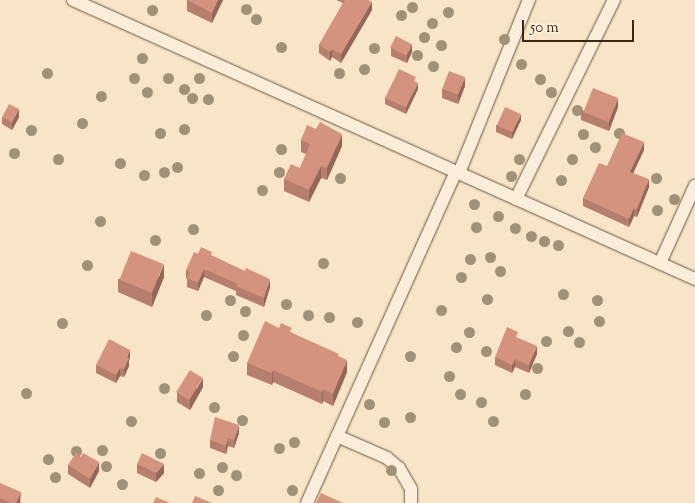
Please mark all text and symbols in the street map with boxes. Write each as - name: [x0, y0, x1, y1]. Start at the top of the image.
- scale bar: [525, 10, 638, 42]
- text: 50 m: [530, 18, 559, 39]

